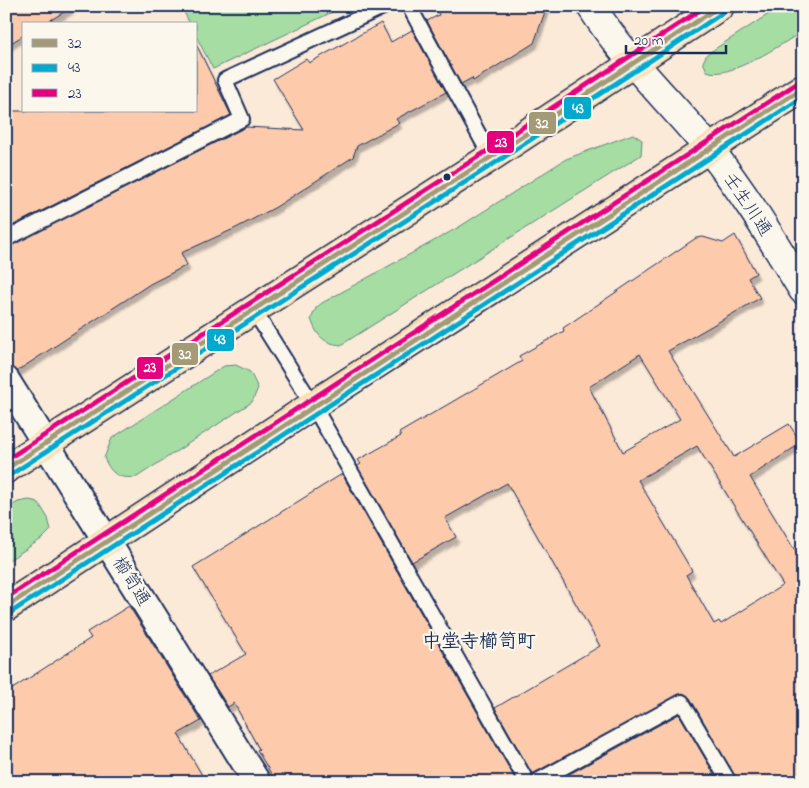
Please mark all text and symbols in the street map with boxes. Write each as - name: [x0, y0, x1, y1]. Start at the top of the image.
- legend: [22, 22, 198, 112]
- scale bar: [626, 22, 726, 54]
- text: 20 m: [634, 30, 664, 52]
- text: 32: [68, 33, 82, 55]
- text: 43: [68, 57, 80, 79]
- text: 23: [68, 83, 82, 105]
- line badge: 43: [563, 96, 592, 120]
- text: 43: [571, 99, 584, 120]
- line badge: 32: [528, 111, 557, 135]
- text: 32: [535, 114, 548, 135]
- line badge: 23: [486, 130, 515, 154]
- text: 23: [494, 133, 508, 154]
- street label: 壬生川通: [715, 168, 777, 242]
- unlabelled marker: [442, 172, 452, 182]
- line badge: 43: [206, 328, 235, 352]
- text: 43: [213, 330, 226, 351]
- line badge: 32: [171, 342, 199, 366]
- text: 32: [178, 345, 191, 366]
- line badge: 23: [136, 356, 164, 380]
- text: 23: [143, 358, 157, 379]
- street label: 櫛笥通: [105, 552, 156, 612]
- district label: 中堂寺櫛笥町: [422, 629, 536, 656]

